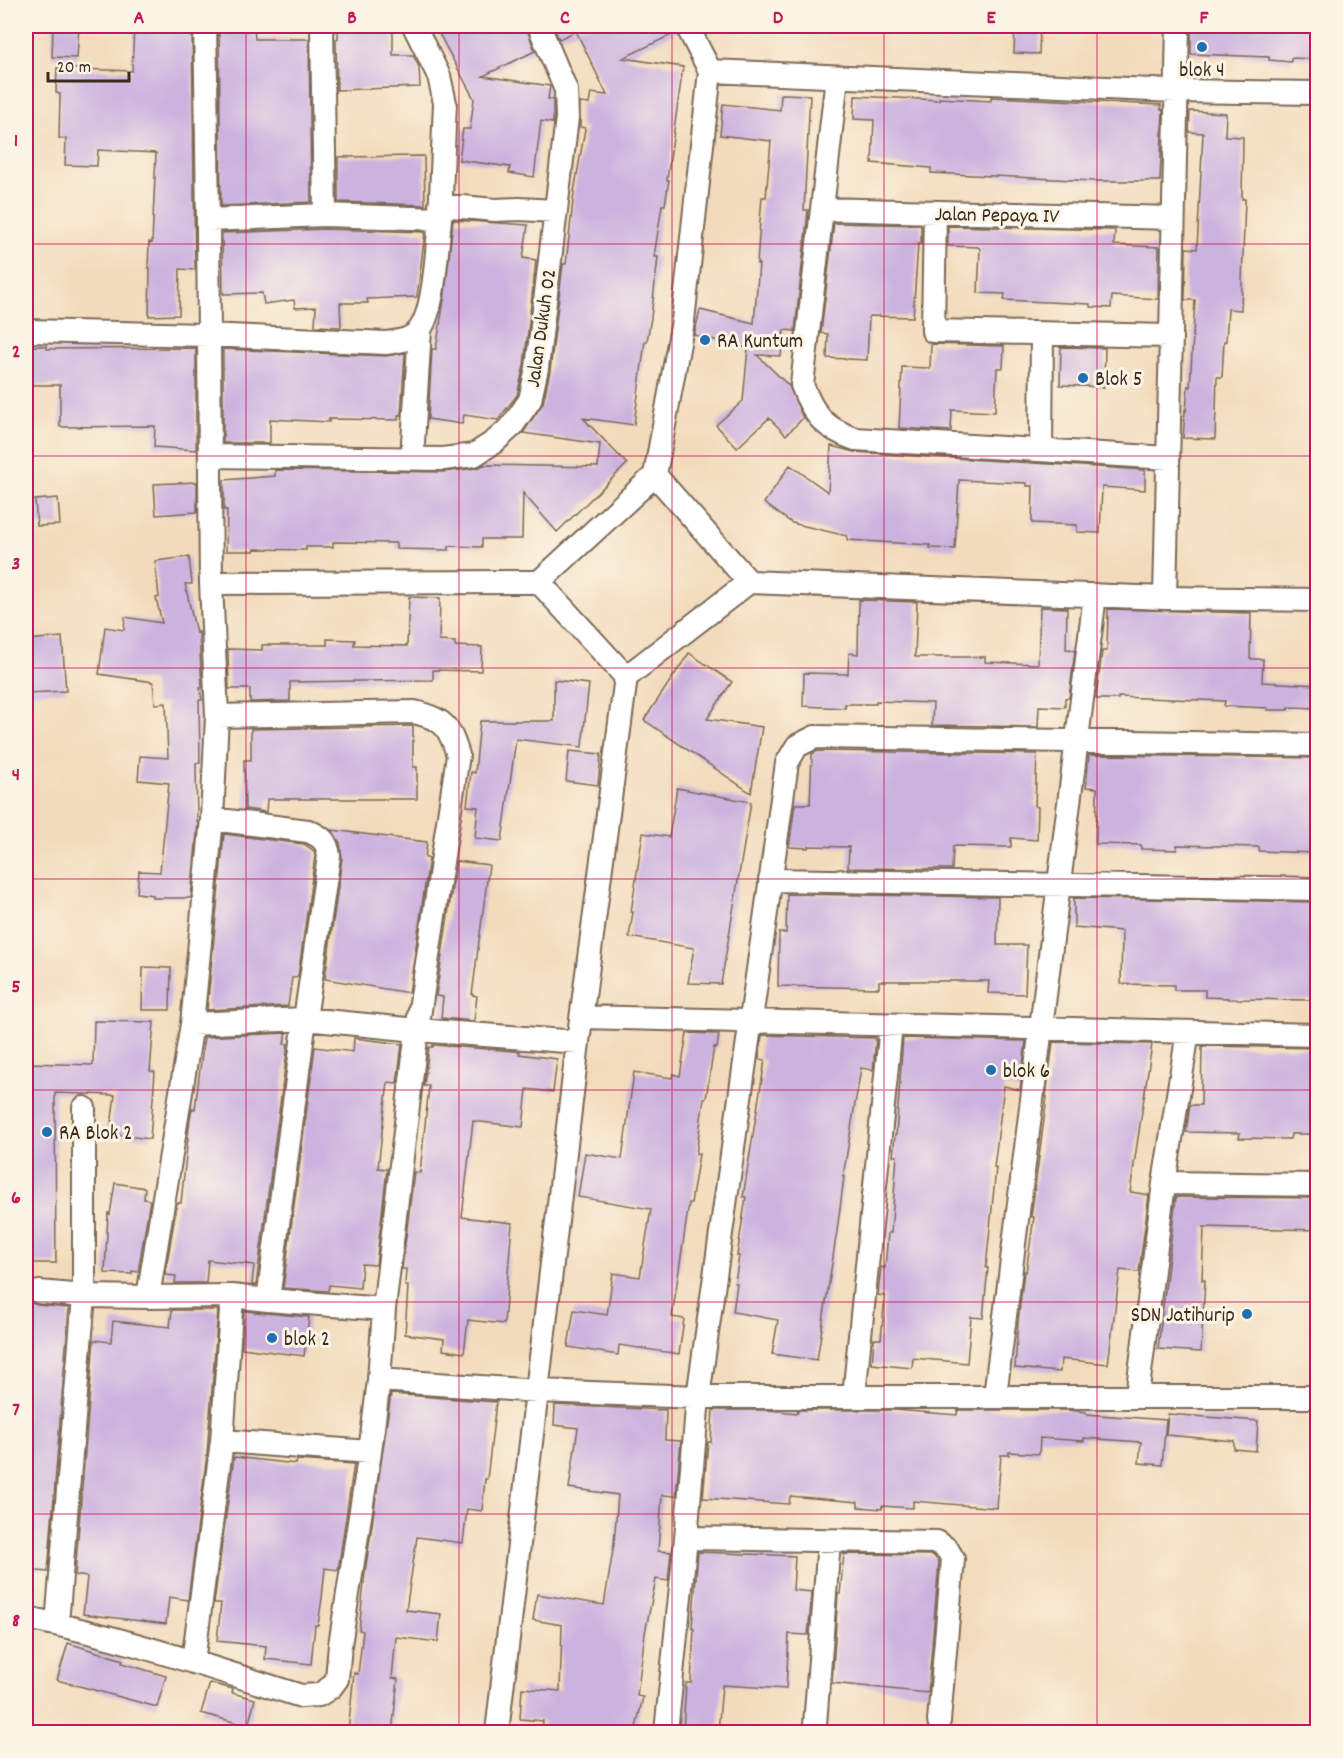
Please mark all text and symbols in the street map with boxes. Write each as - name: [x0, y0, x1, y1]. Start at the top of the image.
- text: A: [134, 5, 145, 33]
- text: B: [347, 5, 357, 33]
- text: C: [560, 5, 570, 33]
- text: D: [773, 5, 784, 33]
- text: E: [986, 5, 996, 33]
- text: F: [1200, 5, 1210, 33]
- marker: blok 4: [1195, 40, 1209, 54]
- scale bar: [48, 45, 129, 83]
- text: 20 m: [57, 56, 91, 81]
- place label: blok 4: [1179, 57, 1225, 87]
- text: 1: [14, 128, 18, 156]
- street label: Jalan Pepaya IV: [934, 201, 1060, 233]
- street label: Jalan Dukuh 02: [520, 267, 566, 390]
- place label: RA Kuntum: [717, 328, 803, 358]
- marker: RA Kuntum: [698, 333, 712, 347]
- text: 2: [12, 339, 20, 367]
- place label: Blok 5: [1095, 366, 1142, 396]
- marker: Blok 5: [1076, 371, 1090, 385]
- text: 3: [12, 551, 20, 579]
- text: 4: [12, 762, 20, 790]
- text: 5: [11, 974, 21, 1002]
- place label: blok 6: [1003, 1058, 1050, 1088]
- marker: blok 6: [984, 1063, 998, 1077]
- place label: RA Blok 2: [59, 1120, 132, 1150]
- marker: RA Blok 2: [40, 1125, 54, 1139]
- text: 6: [11, 1185, 21, 1213]
- place label: SDN Jatihurip: [1131, 1302, 1235, 1332]
- marker: SDN Jatihurip: [1240, 1307, 1254, 1321]
- place label: blok 2: [284, 1326, 330, 1356]
- marker: blok 2: [265, 1331, 279, 1345]
- text: 7: [12, 1397, 20, 1425]
- text: 8: [12, 1608, 20, 1636]

